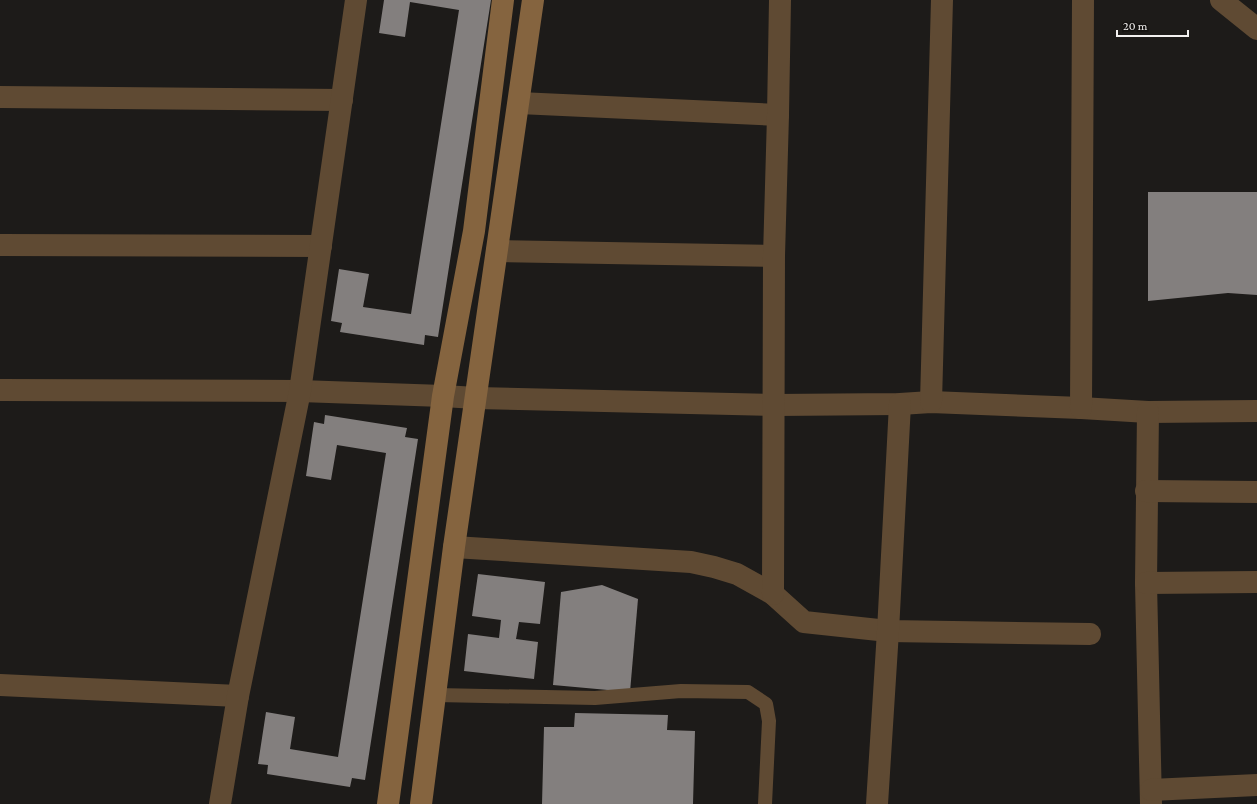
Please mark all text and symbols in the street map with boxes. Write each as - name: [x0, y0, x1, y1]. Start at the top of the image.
- scale bar: [1117, 12, 1188, 38]
- text: 20 m: [1123, 19, 1148, 33]

